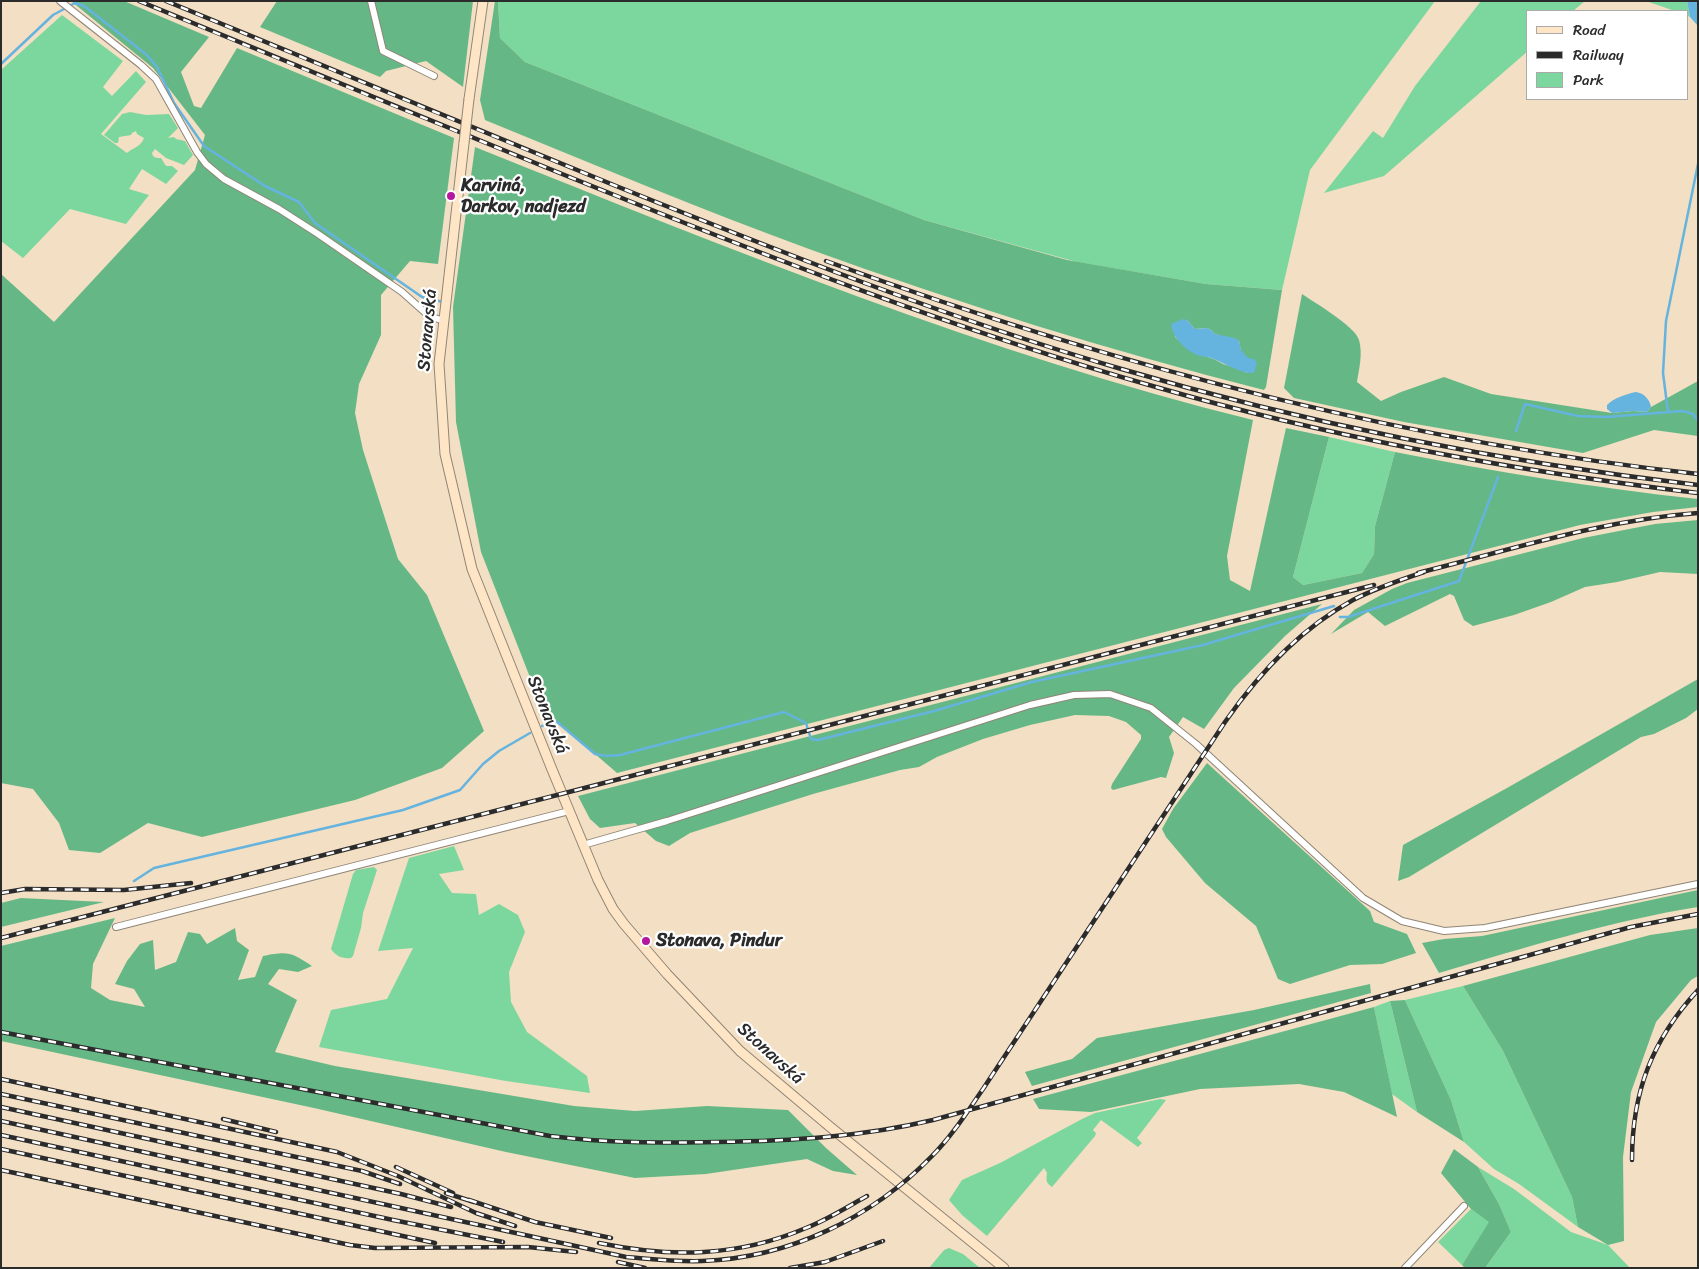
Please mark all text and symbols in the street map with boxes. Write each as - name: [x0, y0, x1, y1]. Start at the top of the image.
- legend: [1526, 10, 1689, 100]
- text: Road: [1573, 17, 1605, 43]
- text: Railway: [1573, 42, 1624, 68]
- text: Park: [1573, 67, 1604, 93]
- place label: Karviná, Darkov, nadjezd: [461, 175, 586, 218]
- marker: Karviná, Darkov, nadjezd: [445, 190, 457, 202]
- street label: Stonavská: [414, 288, 442, 372]
- street label: Stonavská: [522, 673, 572, 757]
- place label: Stonava, Pindur: [656, 930, 782, 952]
- marker: Stonava, Pindur: [640, 935, 652, 947]
- street label: Stonavská: [732, 1018, 808, 1090]

